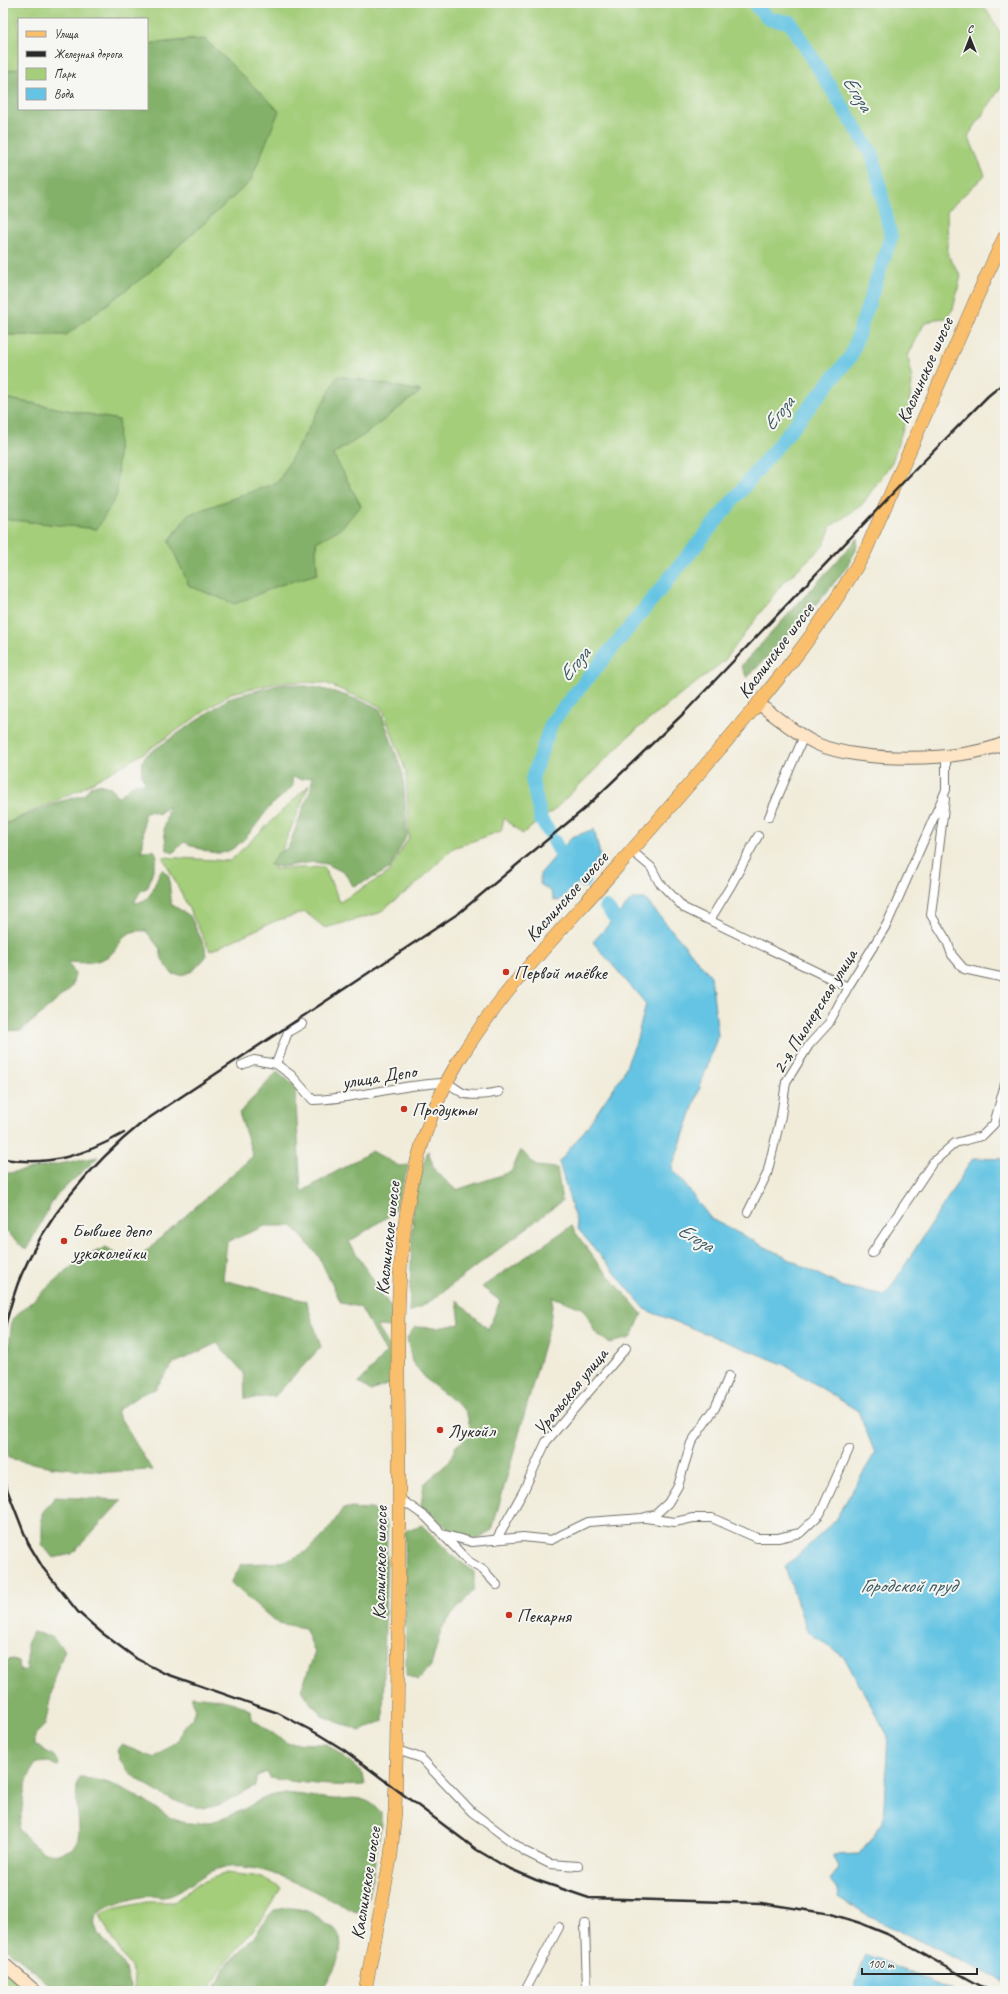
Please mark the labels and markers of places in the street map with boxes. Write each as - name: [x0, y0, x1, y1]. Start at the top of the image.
- place label: Первой маёвке: [514, 961, 609, 985]
- marker: Первой маёвке: [501, 967, 511, 977]
- place label: Продукты: [412, 1098, 478, 1122]
- marker: Продукты: [399, 1104, 409, 1114]
- place label: Бывшее депо узкоколейки: [71, 1219, 152, 1265]
- marker: Бывшее депо узкоколейки: [59, 1236, 69, 1246]
- place label: Лукойл: [448, 1419, 496, 1443]
- marker: Лукойл: [435, 1425, 445, 1435]
- place label: Пекарня: [517, 1604, 572, 1628]
- marker: Пекарня: [504, 1610, 514, 1620]

